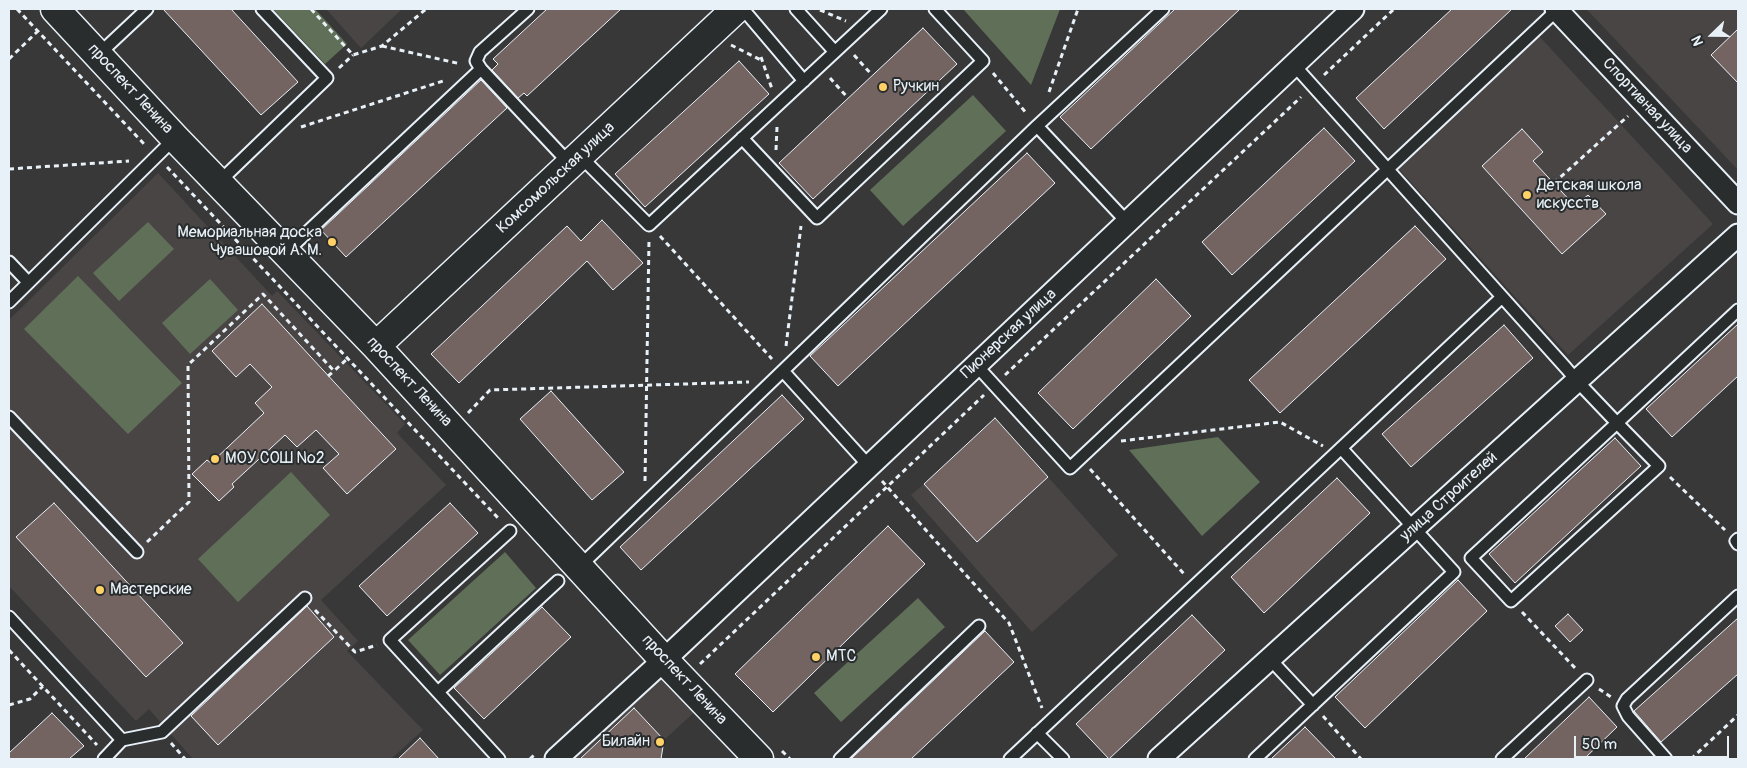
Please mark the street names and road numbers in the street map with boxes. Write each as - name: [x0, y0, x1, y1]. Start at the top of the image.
- street label: проспект Ленина: [83, 40, 177, 138]
- street label: Спортивная улица: [1598, 54, 1696, 158]
- street label: Комсомольская улица: [493, 118, 619, 238]
- street label: Пионерская улица: [957, 285, 1061, 383]
- street label: проспект Ленина: [362, 333, 456, 431]
- street label: улица Строителей: [1396, 448, 1502, 546]
- street label: проспект Ленина: [637, 631, 731, 729]

